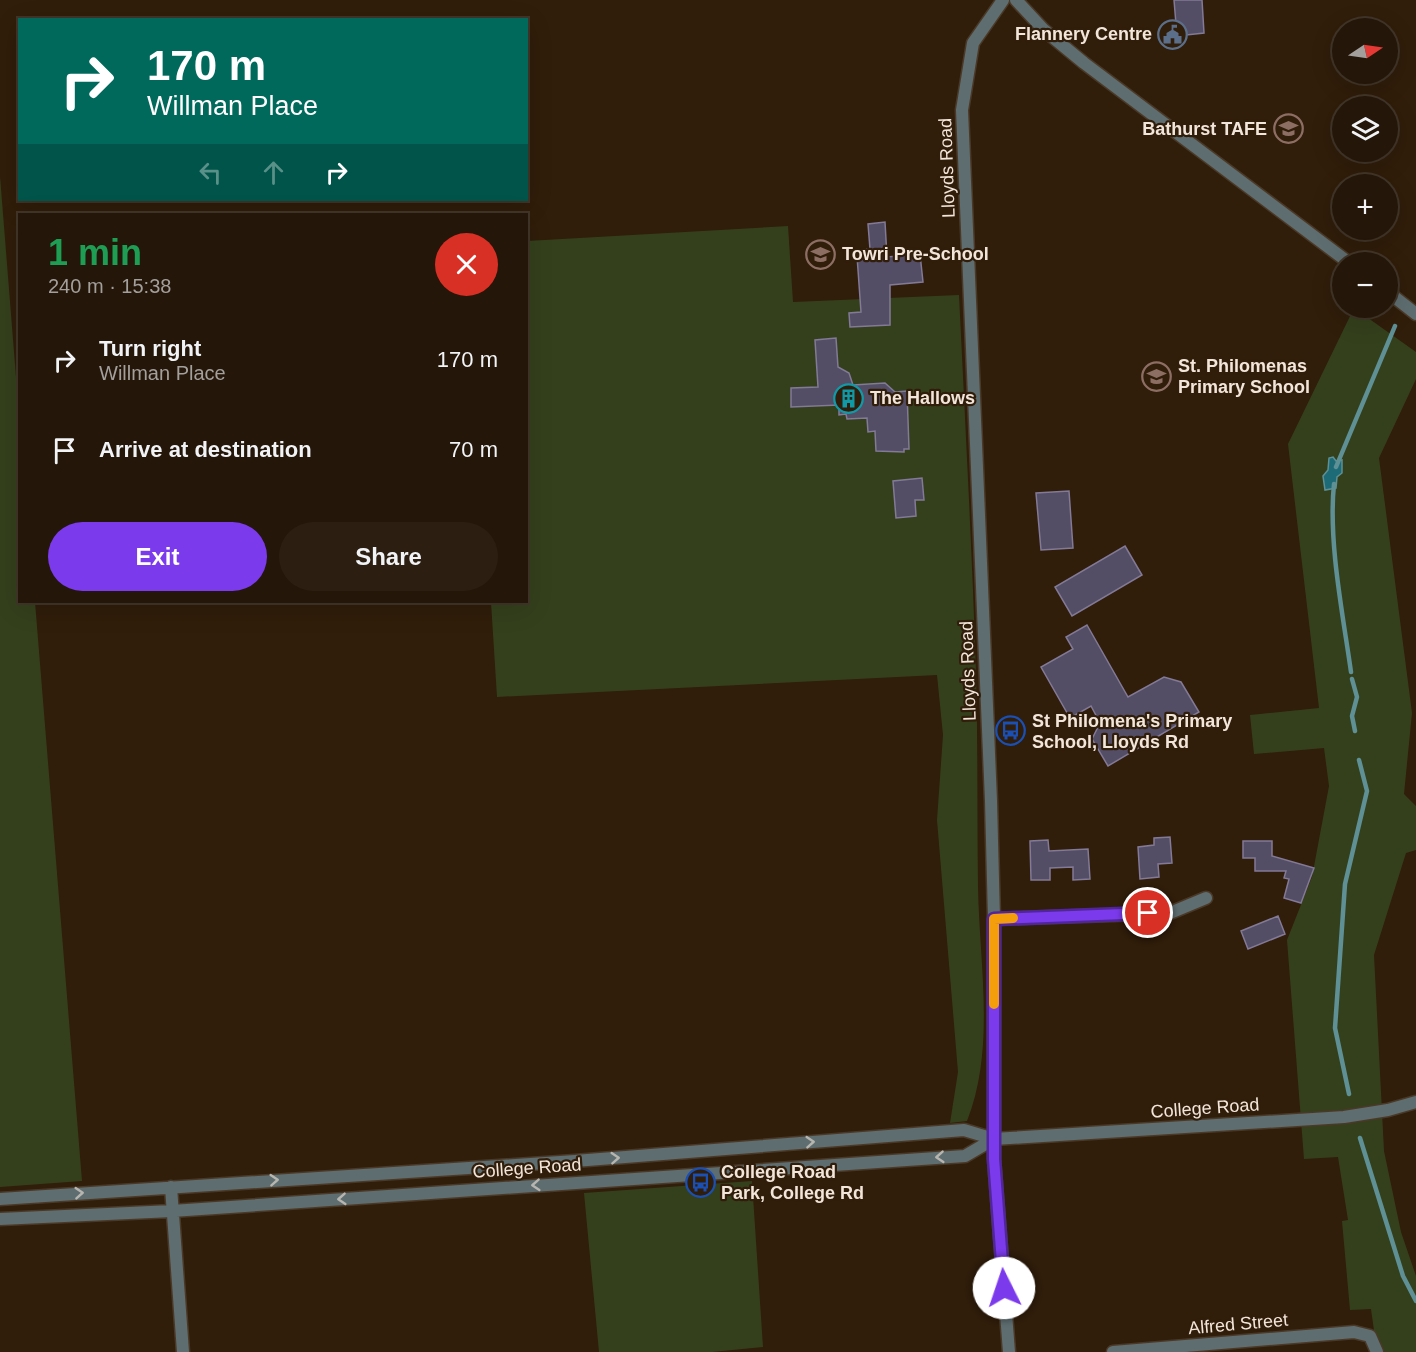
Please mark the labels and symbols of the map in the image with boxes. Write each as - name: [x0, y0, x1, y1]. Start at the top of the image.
- public building icon: Flannery Centre: [1157, 18, 1189, 50]
- north arrow: [1332, 18, 1398, 84]
- place label: Flannery Centre: [1015, 24, 1152, 44]
- school or university icon: Bathurst TAFE: [1272, 113, 1304, 145]
- street label: Lloyds Road: [935, 118, 959, 218]
- place label: Bathurst TAFE: [1142, 119, 1267, 139]
- school or university icon: Towri Pre-School: [805, 238, 837, 270]
- place label: Towri Pre-School: [842, 244, 989, 264]
- place label: St. Philomenas Primary School: [1178, 356, 1310, 397]
- school or university icon: St. Philomenas Primary School: [1141, 360, 1173, 392]
- building icon: The Hallows: [833, 382, 865, 414]
- place label: The Hallows: [870, 388, 975, 408]
- street label: Lloyds Road: [956, 621, 980, 721]
- place label: St Philomena's Primary School, Lloyds Rd: [1032, 711, 1232, 752]
- bus stop icon: St Philomena's Primary School, Lloyds Rd: [995, 715, 1027, 747]
- pin: [1122, 887, 1173, 938]
- street label: College Road: [1150, 1094, 1260, 1122]
- one-way arrow: [805, 1136, 814, 1149]
- one-way arrow: [611, 1151, 620, 1164]
- one-way arrow: [936, 1151, 945, 1164]
- street label: College Road: [472, 1154, 582, 1182]
- place label: College Road Park, College Rd: [721, 1162, 864, 1203]
- bus stop icon: College Road Park, College Rd: [684, 1166, 716, 1198]
- one-way arrow: [269, 1174, 278, 1187]
- one-way arrow: [532, 1179, 541, 1192]
- one-way arrow: [75, 1187, 84, 1200]
- one-way arrow: [337, 1192, 346, 1205]
- position arrow: [972, 1256, 1036, 1320]
- street label: Alfred Street: [1187, 1310, 1289, 1338]

